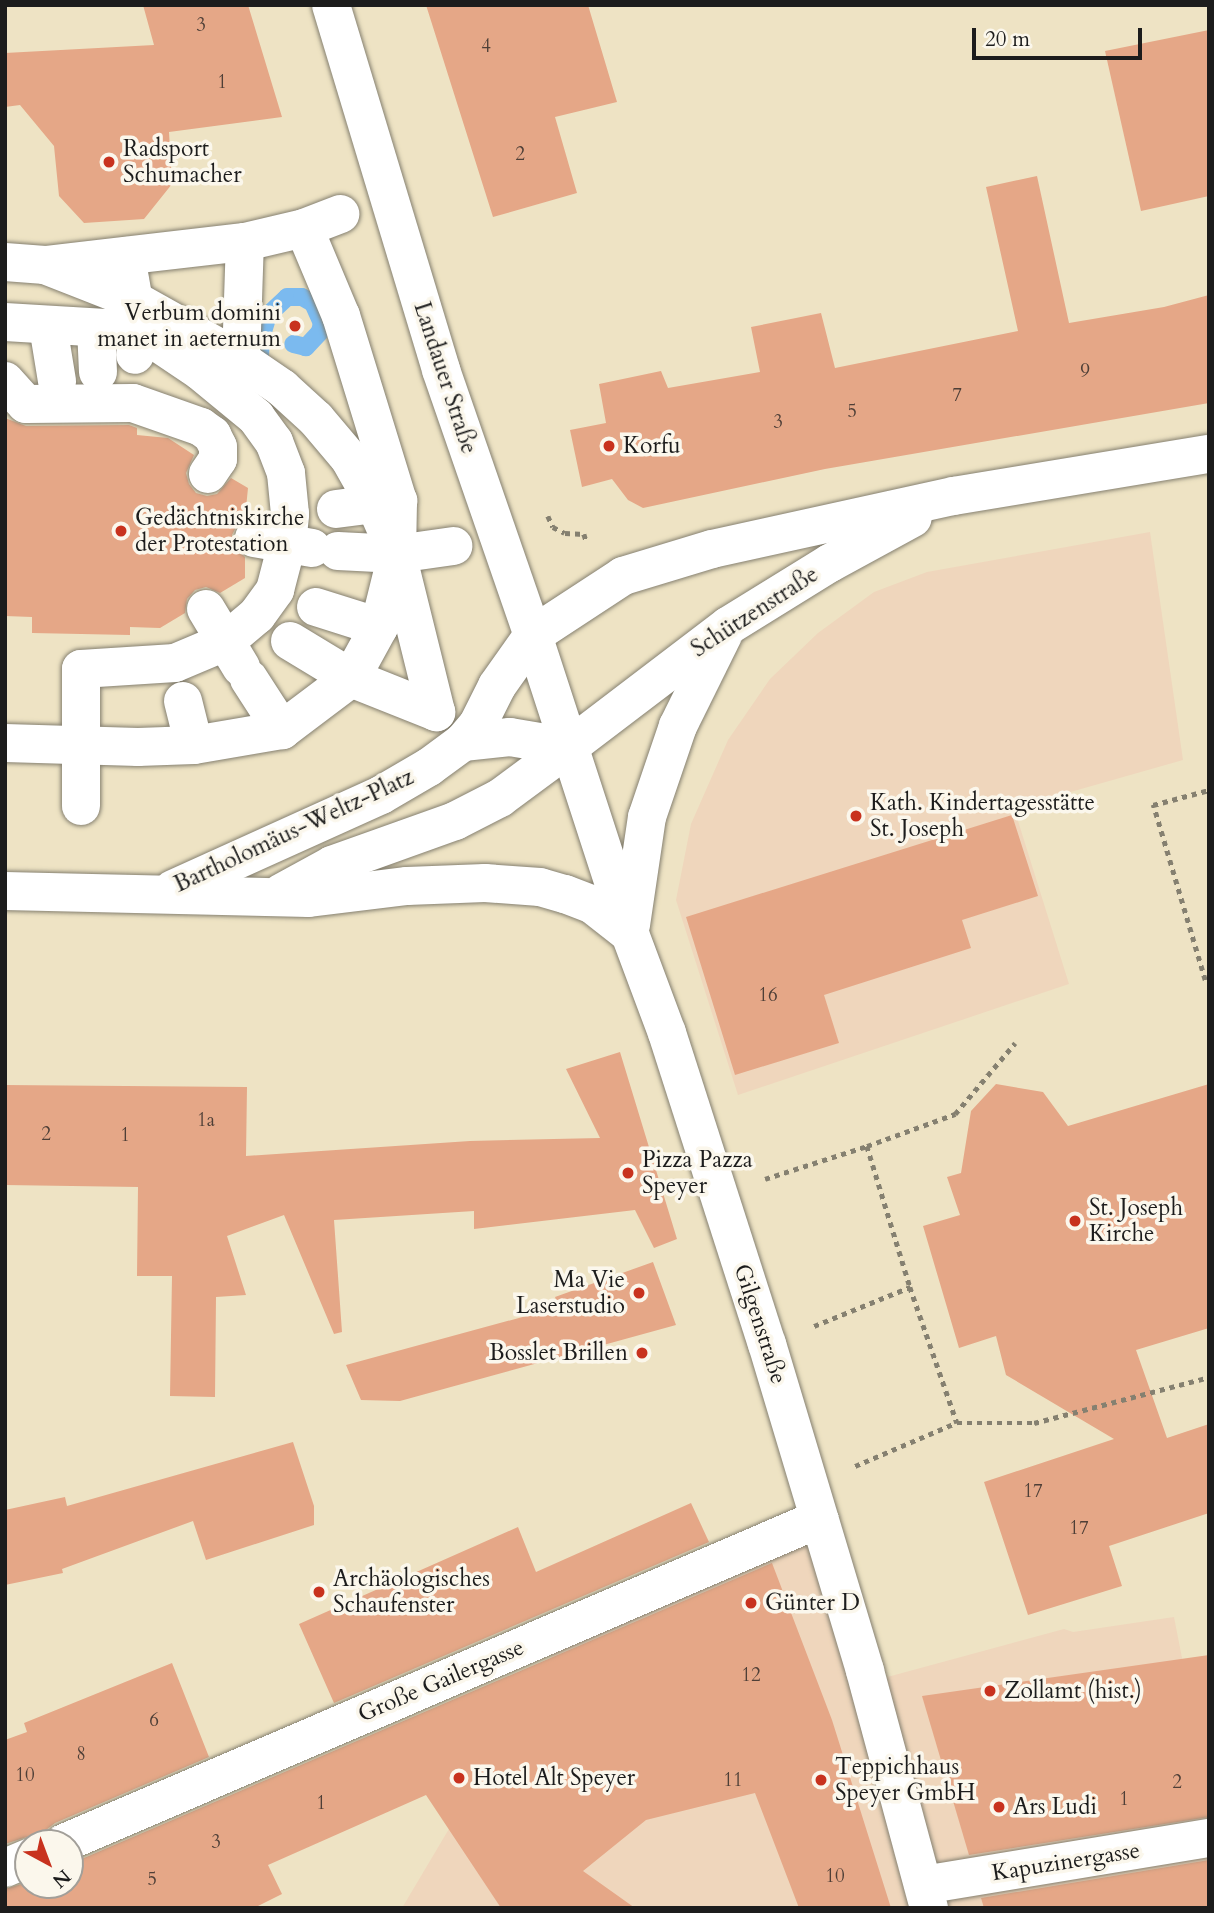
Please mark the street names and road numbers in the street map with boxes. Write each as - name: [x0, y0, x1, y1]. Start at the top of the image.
- street label: Landauer Straße: [407, 299, 483, 457]
- street label: Schützenstraße: [686, 561, 824, 663]
- street label: Bartholomäus-Weltz-Platz: [170, 763, 418, 899]
- street label: Gilgenstraße: [728, 1261, 792, 1387]
- street label: Große Gailergasse: [354, 1634, 528, 1728]
- street label: Kapuzinergasse: [990, 1837, 1142, 1887]

